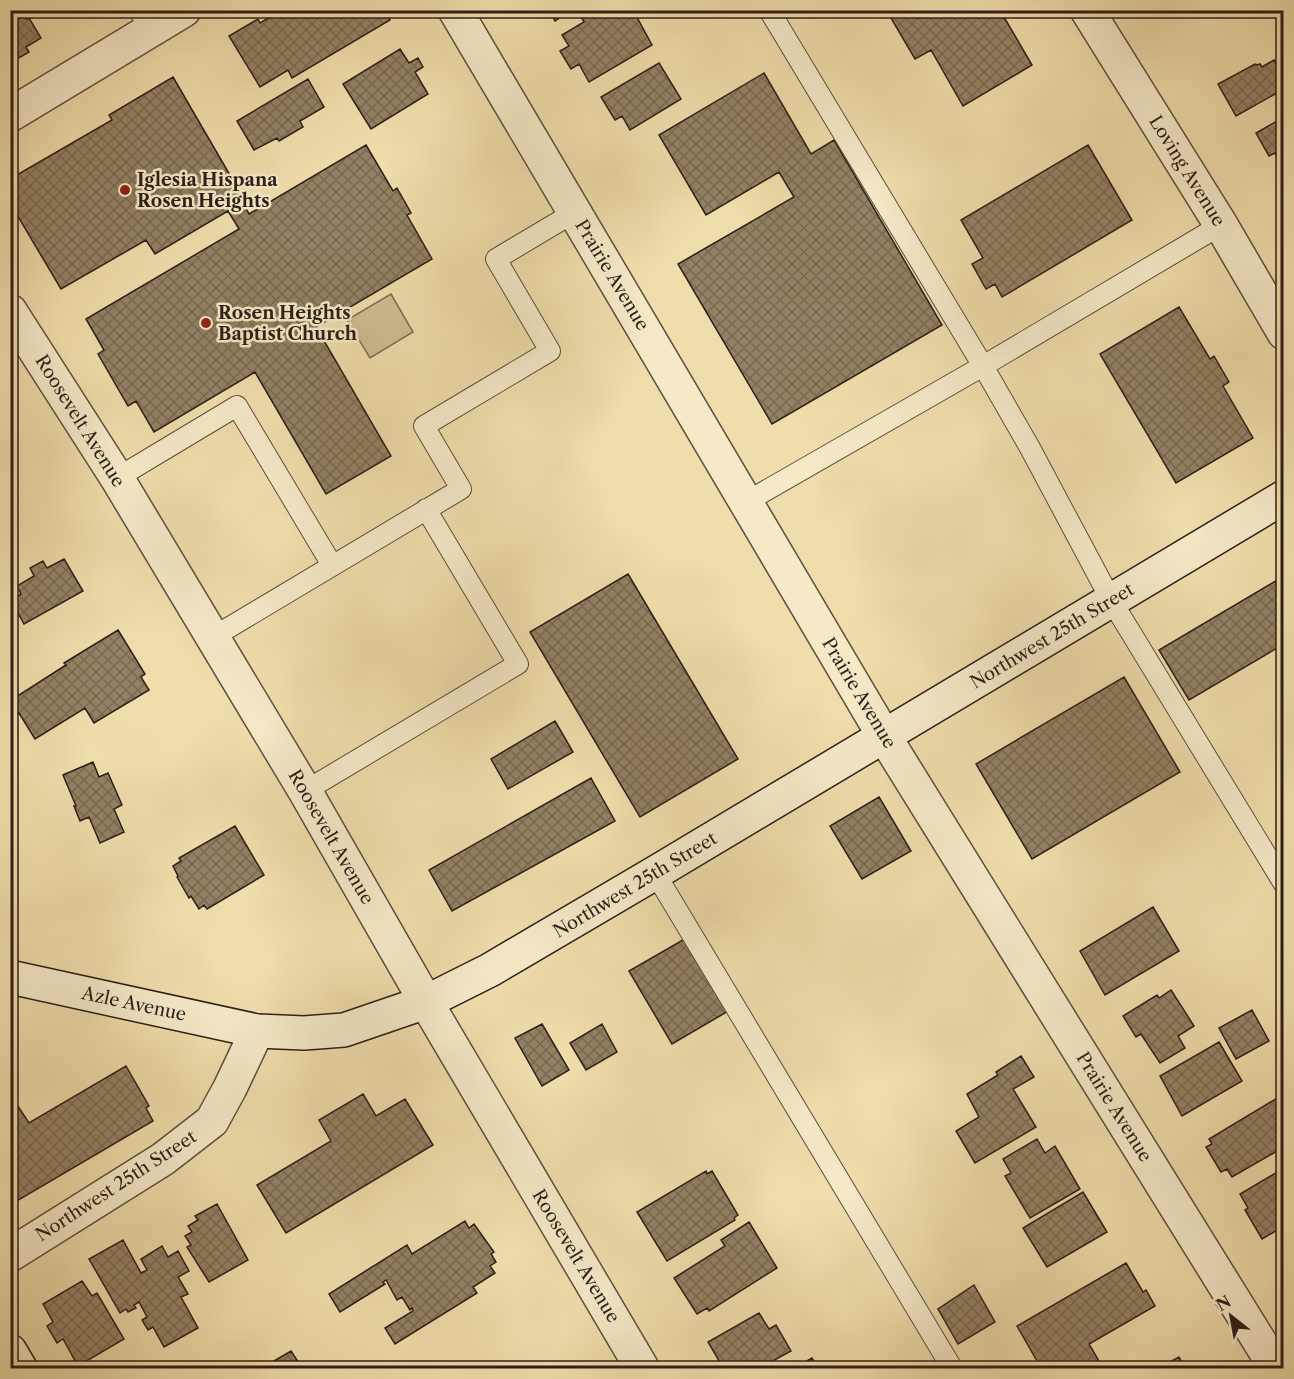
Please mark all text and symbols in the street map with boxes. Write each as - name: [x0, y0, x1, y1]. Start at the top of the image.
- street label: Loving Avenue: [1144, 112, 1230, 230]
- place label: Iglesia Hispana Rosen Heights: [137, 169, 278, 212]
- marker: Iglesia Hispana Rosen Heights: [118, 183, 132, 197]
- street label: Prairie Avenue: [570, 216, 654, 334]
- place label: Rosen Heights Baptist Church: [218, 302, 358, 345]
- marker: Rosen Heights Baptist Church: [199, 316, 213, 330]
- street label: Roosevelt Avenue: [30, 351, 130, 491]
- street label: Northwest 25th Street: [966, 578, 1138, 694]
- street label: Prairie Avenue: [817, 634, 901, 752]
- street label: Roosevelt Avenue: [284, 766, 378, 908]
- street label: Northwest 25th Street: [549, 827, 721, 943]
- street label: Azle Avenue: [79, 982, 188, 1026]
- street label: Prairie Avenue: [1071, 1048, 1157, 1166]
- street label: Northwest 25th Street: [32, 1125, 201, 1246]
- street label: Roosevelt Avenue: [527, 1185, 625, 1327]
- north arrow: [1201, 1286, 1261, 1346]
- text: N: [1212, 1291, 1234, 1315]

